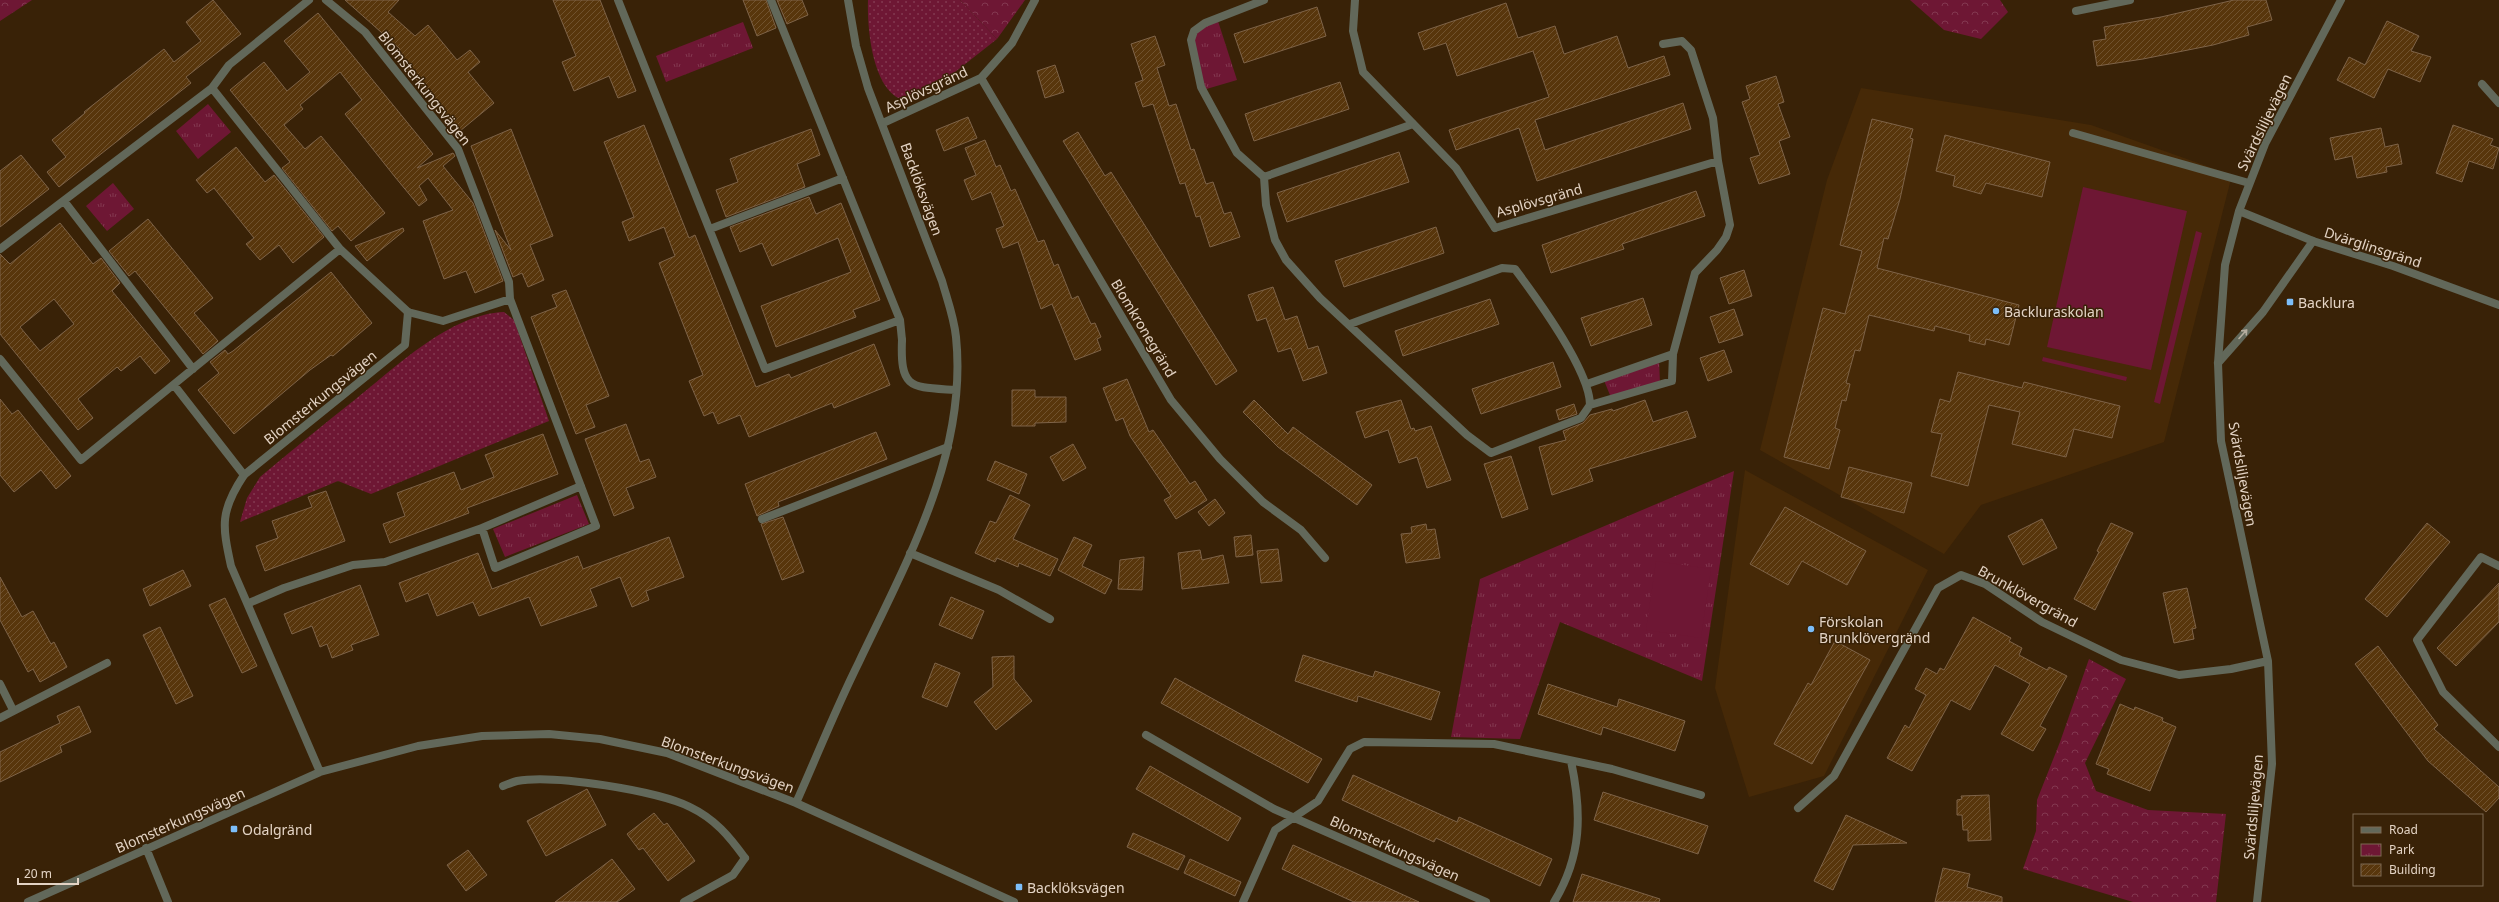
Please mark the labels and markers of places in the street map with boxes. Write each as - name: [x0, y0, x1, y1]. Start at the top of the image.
- place label: Backlura: [2298, 293, 2355, 312]
- marker: Backlura: [2285, 297, 2295, 307]
- place label: Backluraskolan: [2004, 302, 2104, 321]
- marker: Backluraskolan: [1991, 306, 2001, 316]
- place label: Förskolan Brunklövergränd: [1819, 612, 1930, 647]
- marker: Förskolan Brunklövergränd: [1806, 624, 1816, 634]
- place label: Odalgränd: [242, 820, 312, 839]
- marker: Odalgränd: [229, 824, 239, 834]
- place label: Backlöksvägen: [1027, 878, 1125, 897]
- marker: Backlöksvägen: [1014, 882, 1024, 892]

